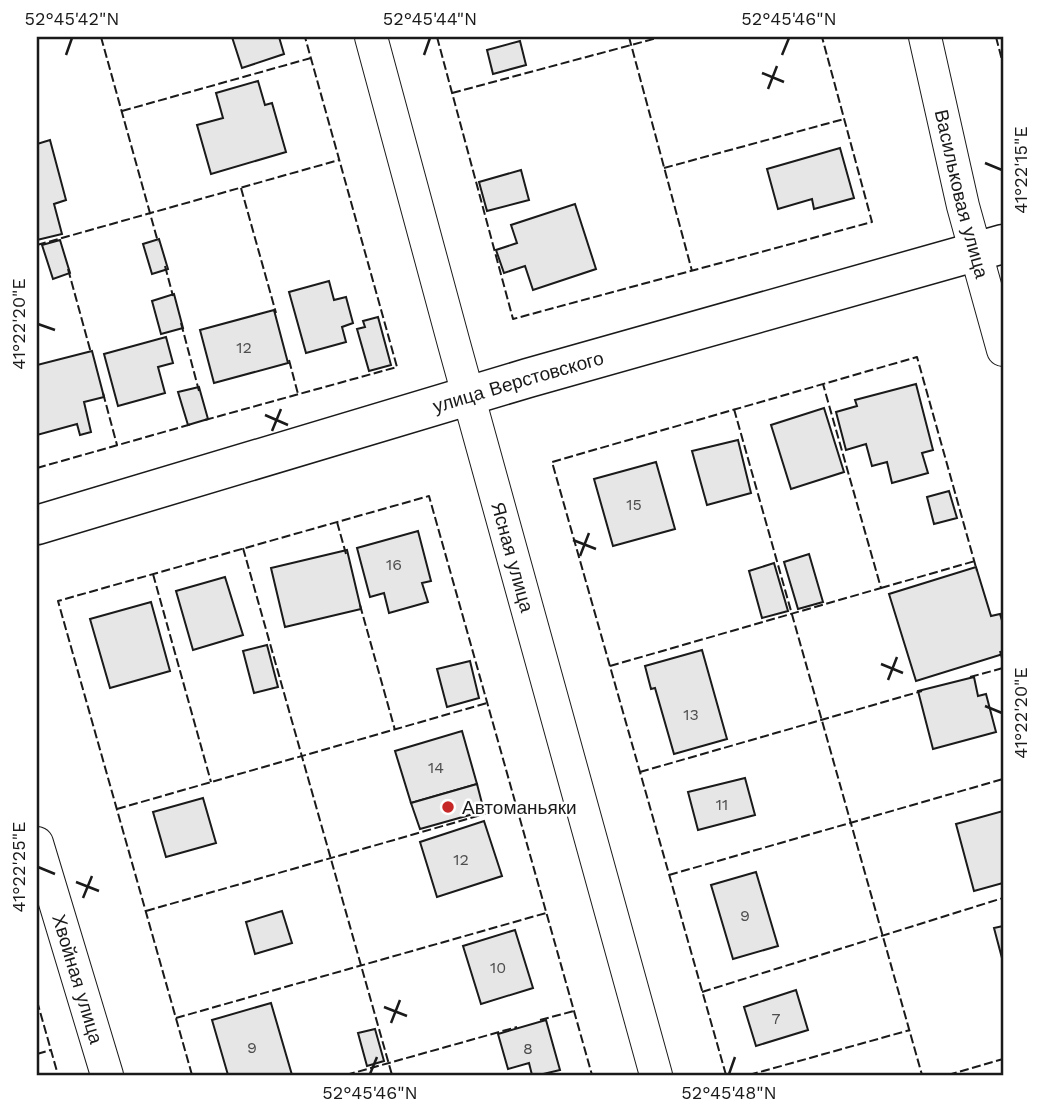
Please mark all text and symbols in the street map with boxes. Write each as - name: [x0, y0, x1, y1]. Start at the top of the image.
- text: 52°45'42"N: [25, 8, 119, 29]
- text: 52°45'44"N: [383, 8, 477, 29]
- text: 52°45'46"N: [741, 8, 837, 29]
- street label: Васильковая улица: [930, 107, 994, 281]
- text: 41°22'15"E: [1010, 126, 1031, 214]
- text: 41°22'20"E: [8, 278, 29, 370]
- house number: 12: [236, 338, 252, 357]
- street label: улица Верстовского: [430, 346, 606, 418]
- house number: 15: [626, 495, 642, 514]
- street label: Ясная улица: [486, 499, 539, 615]
- house number: 16: [386, 555, 402, 574]
- text: 41°22'20"E: [1010, 667, 1031, 759]
- house number: 13: [683, 705, 699, 724]
- house number: 14: [428, 758, 444, 777]
- house number: 11: [716, 795, 728, 814]
- place label: Автоманьяки: [462, 796, 577, 819]
- marker: Автоманьяки: [440, 799, 456, 815]
- text: 41°22'25"E: [8, 822, 29, 912]
- house number: 12: [453, 850, 469, 869]
- house number: 9: [740, 906, 750, 925]
- street label: Хвойная улица: [47, 912, 108, 1047]
- house number: 10: [490, 958, 506, 977]
- house number: 7: [772, 1009, 781, 1028]
- house number: 9: [247, 1038, 257, 1057]
- house number: 8: [523, 1039, 533, 1058]
- text: 52°45'46"N: [322, 1082, 418, 1103]
- text: 52°45'48"N: [681, 1082, 777, 1103]

